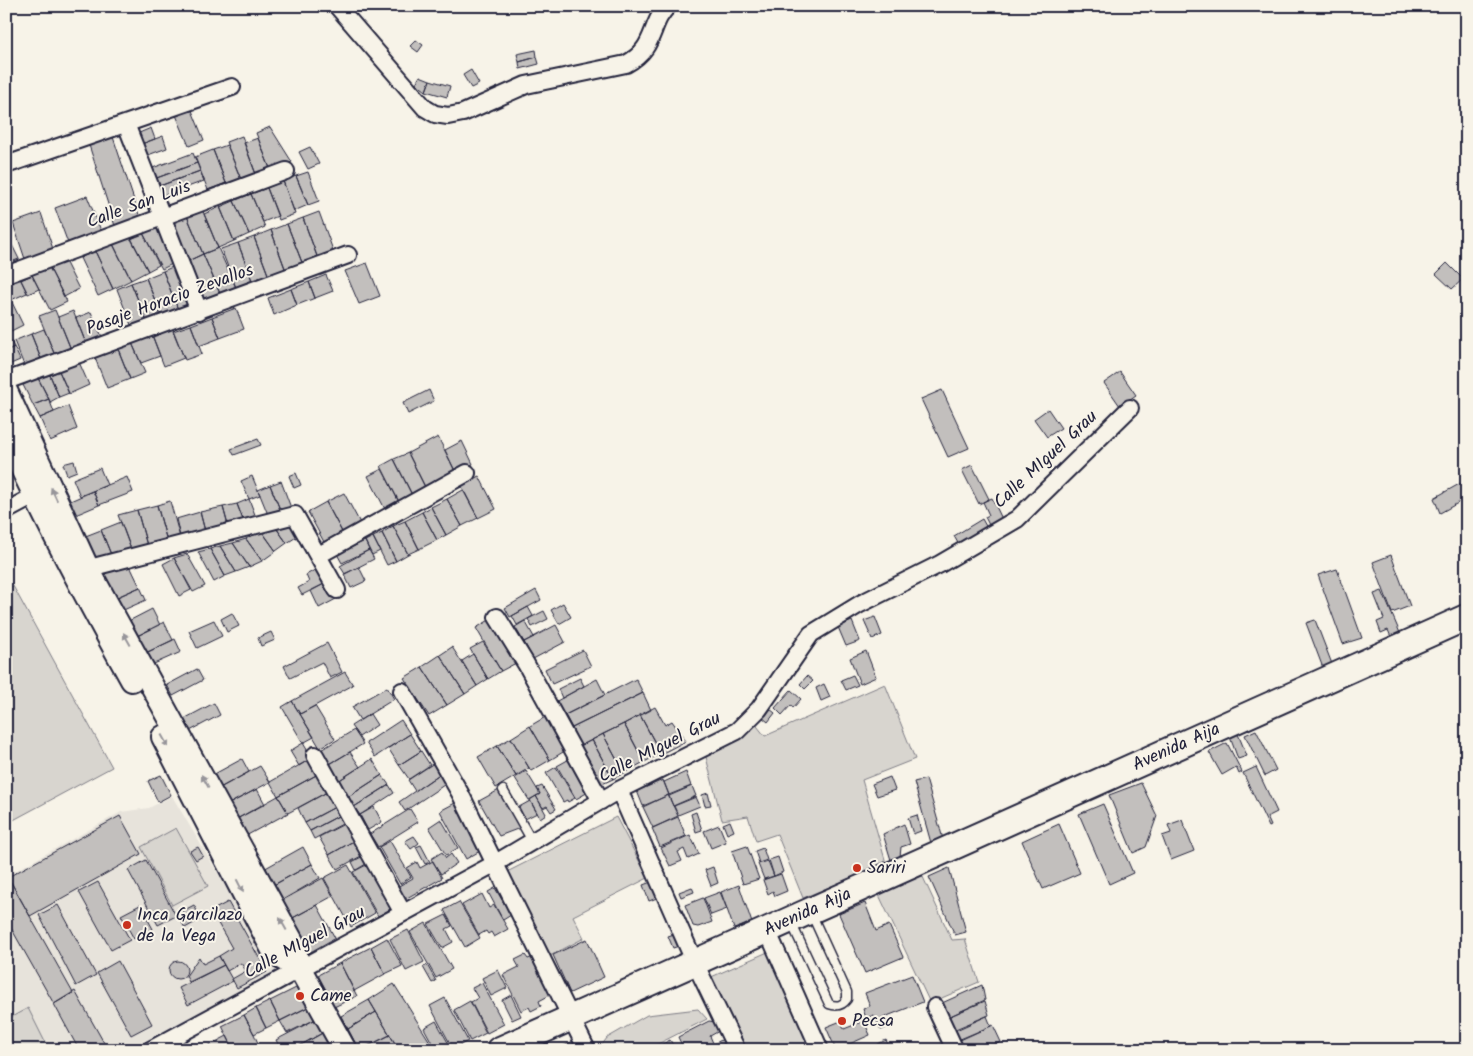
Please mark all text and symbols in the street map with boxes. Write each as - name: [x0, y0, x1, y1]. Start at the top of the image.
- street label: Calle San Luis: [83, 173, 195, 237]
- street label: Pasaje Horacio Zevallos: [82, 256, 258, 344]
- street label: Calle MIguel Grau: [987, 403, 1105, 516]
- one-way arrow: [49, 487, 57, 501]
- one-way arrow: [123, 631, 131, 646]
- street label: Calle MIguel Grau: [594, 704, 727, 791]
- street label: Avenida Aija: [1128, 715, 1225, 779]
- one-way arrow: [161, 734, 170, 748]
- one-way arrow: [201, 774, 209, 789]
- place label: Sariri: [867, 854, 906, 883]
- marker: Sariri: [851, 862, 863, 874]
- one-way arrow: [236, 878, 244, 893]
- street label: Avenida Aija: [759, 880, 856, 944]
- street label: Calle MIguel Grau: [239, 899, 371, 987]
- place label: Inca Garcilazo de la Vega: [137, 901, 242, 951]
- one-way arrow: [279, 916, 287, 931]
- marker: Inca Garcilazo de la Vega: [121, 919, 133, 931]
- place label: Came: [310, 982, 352, 1011]
- marker: Came: [294, 990, 306, 1002]
- place label: Pecsa: [852, 1007, 894, 1036]
- marker: Pecsa: [836, 1015, 848, 1027]

